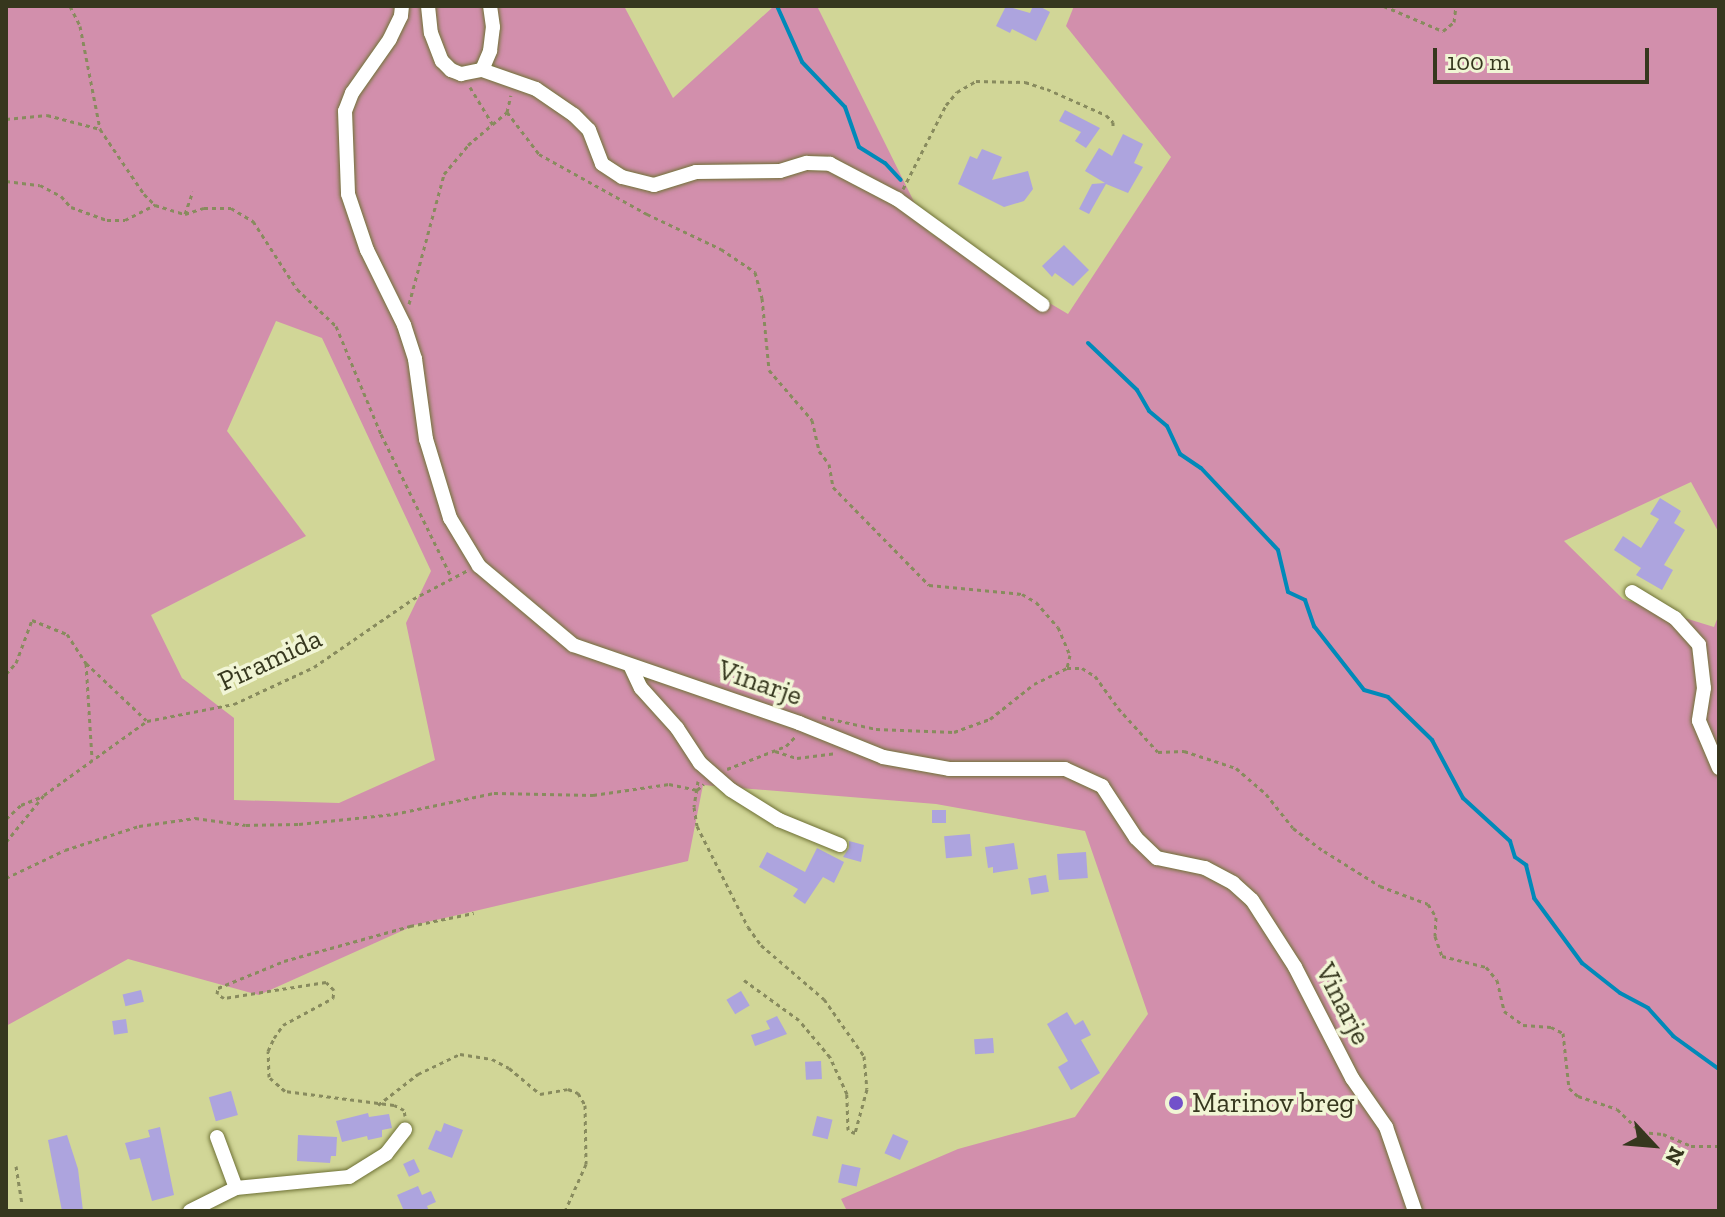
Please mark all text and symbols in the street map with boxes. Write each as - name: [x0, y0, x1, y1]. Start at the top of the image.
- scale bar: [1437, 32, 1653, 82]
- text: 100 m: [1447, 47, 1510, 76]
- street label: Piramida: [213, 622, 327, 698]
- street label: Vinarje: [713, 653, 807, 713]
- street label: Vinarje: [1308, 958, 1378, 1050]
- place label: Marinov breg: [1192, 1086, 1355, 1120]
- marker: Marinov breg: [1167, 1094, 1185, 1112]
- north arrow: [1613, 1105, 1693, 1185]
- text: N: [1659, 1142, 1691, 1169]

